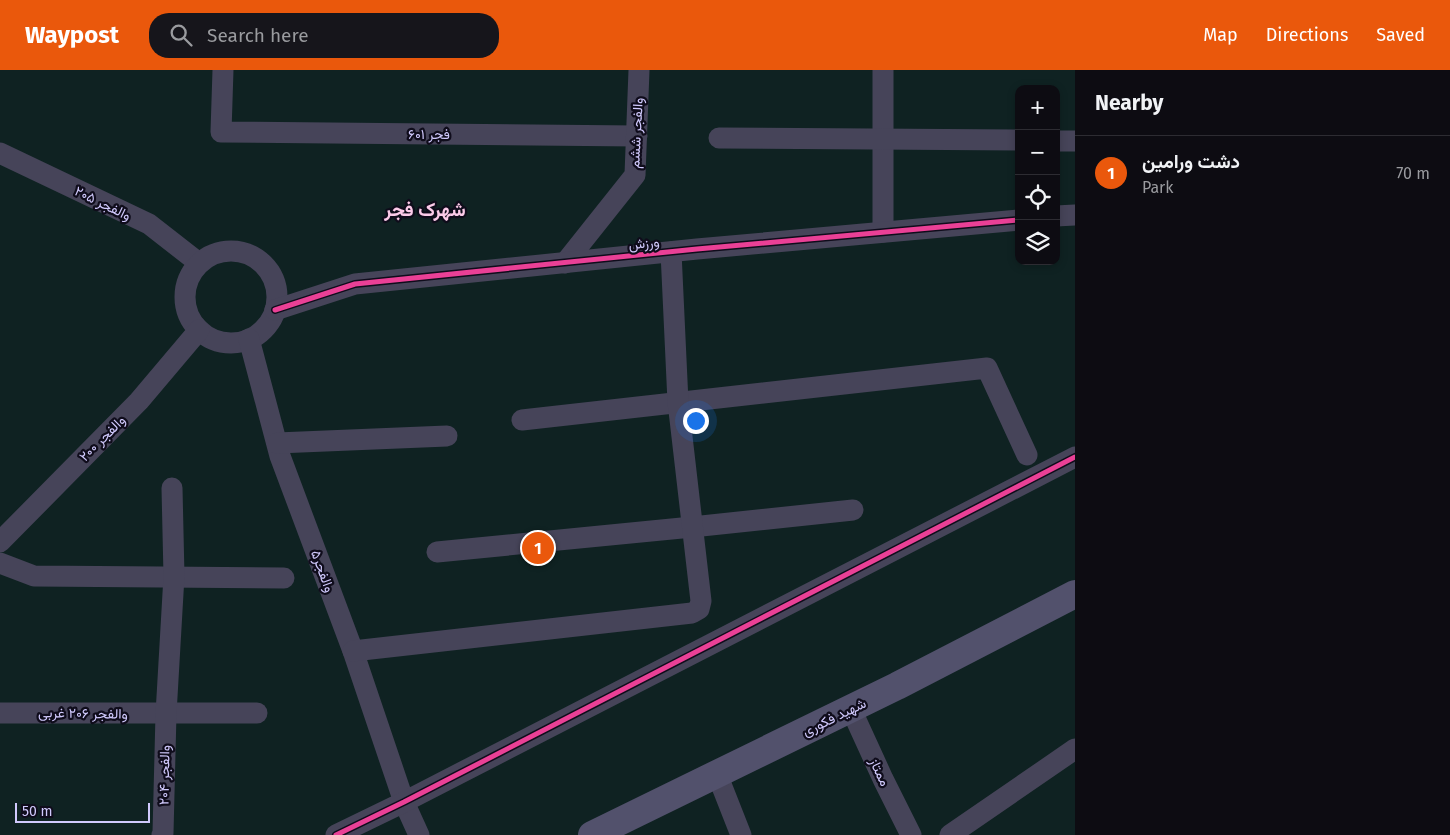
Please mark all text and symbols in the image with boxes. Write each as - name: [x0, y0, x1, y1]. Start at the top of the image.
- search box: [149, 13, 499, 58]
- text: Waypost: [25, 21, 119, 49]
- icon: search: [167, 21, 195, 49]
- text: Search here: [207, 24, 309, 47]
- text: Map: [1203, 24, 1238, 46]
- text: Directions: [1266, 24, 1348, 46]
- text: Saved: [1376, 24, 1425, 46]
- map controls: [1015, 85, 1060, 265]
- button: +: [1015, 85, 1060, 130]
- text: Nearby: [1095, 90, 1163, 116]
- street label: والفجر ششم: [626, 97, 647, 169]
- street label: فجر ۶۰۱: [408, 126, 450, 143]
- button: −: [1015, 130, 1060, 175]
- text: دشت ورامین: [1142, 150, 1240, 173]
- text: 1: [1107, 164, 1115, 183]
- text: 70 m: [1396, 164, 1430, 183]
- button: locate: [1015, 175, 1060, 220]
- text: Park: [1142, 178, 1174, 197]
- street label: والفجر ۲۰۵: [72, 183, 134, 224]
- district label: شهرک فجر: [383, 198, 466, 222]
- button: layers: [1015, 220, 1060, 265]
- street label: ورزش: [628, 233, 660, 254]
- your location: [683, 408, 709, 434]
- street label: والفجر ۲۰۰: [76, 412, 129, 465]
- pin: 1: [522, 529, 554, 567]
- street label: والفجر۵: [307, 548, 338, 595]
- street label: شهید فکوری: [800, 695, 869, 740]
- street label: والفجر ۲۰۶ غربی: [38, 704, 128, 723]
- street label: والفجر ۲۰۴: [155, 745, 174, 805]
- street label: ممتاز: [865, 754, 893, 789]
- scale bar: [15, 800, 150, 823]
- text: 50 m: [22, 803, 53, 820]

